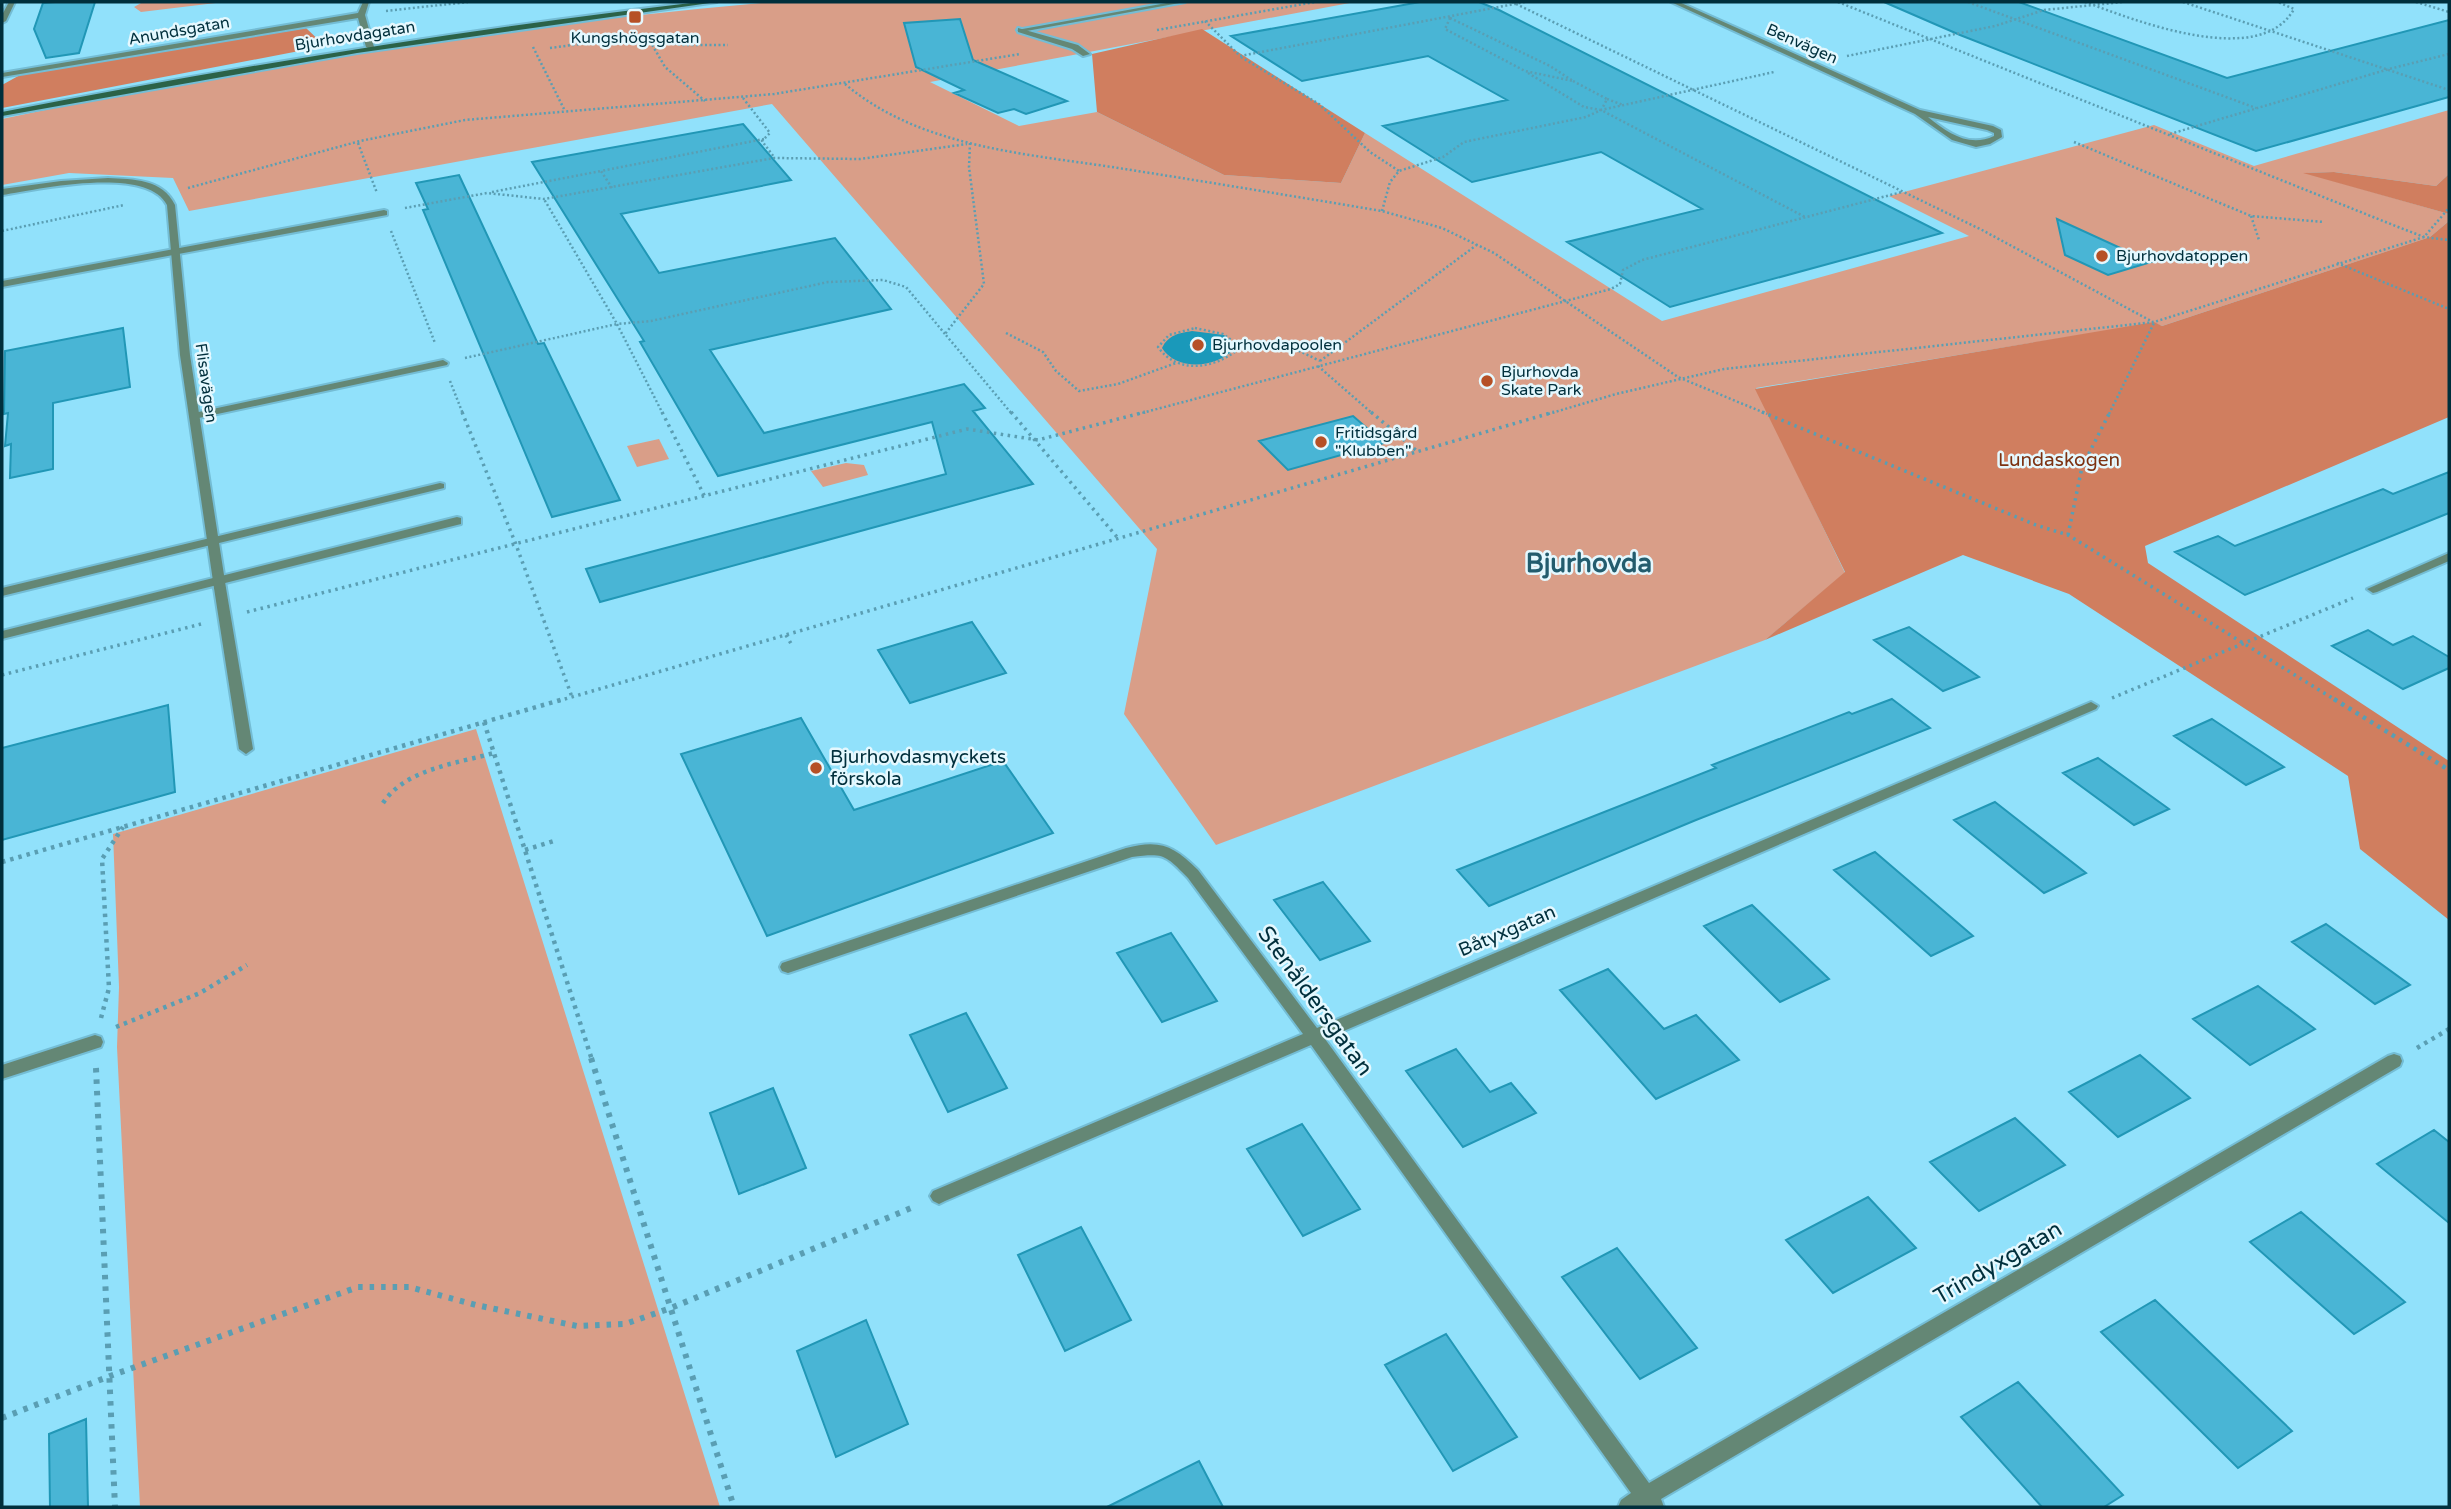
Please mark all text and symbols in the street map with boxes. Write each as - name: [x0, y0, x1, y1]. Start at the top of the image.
- marker: Kungshögsgatan: [627, 9, 643, 25]
- street label: Anundsgatan: [127, 12, 231, 50]
- street label: Bjurhovdagatan: [293, 17, 417, 55]
- street label: Benvägen: [1763, 19, 1841, 69]
- place label: Kungshögsgatan: [571, 28, 699, 48]
- place label: Bjurhovdatoppen: [2116, 246, 2248, 266]
- marker: Bjurhovdatoppen: [2094, 248, 2110, 264]
- place label: Bjurhovdapoolen: [1212, 335, 1342, 355]
- marker: Bjurhovdapoolen: [1190, 337, 1206, 353]
- street label: Flisavägen: [191, 342, 221, 424]
- place label: Bjurhovda Skate Park: [1501, 362, 1582, 400]
- marker: Bjurhovda Skate Park: [1479, 373, 1495, 389]
- place label: Fritidsgård "Klubben": [1335, 423, 1417, 461]
- marker: Fritidsgård "Klubben": [1313, 434, 1329, 450]
- park label: Lundaskogen: [1998, 449, 2120, 471]
- district label: Bjurhovda: [1526, 548, 1652, 579]
- place label: Bjurhovdasmyckets förskola: [830, 746, 1006, 790]
- marker: Bjurhovdasmyckets förskola: [808, 760, 824, 776]
- street label: Båtyxgatan: [1455, 901, 1559, 961]
- street label: Stenåldersgatan: [1251, 921, 1379, 1081]
- street label: Trindyxgatan: [1929, 1215, 2067, 1311]

